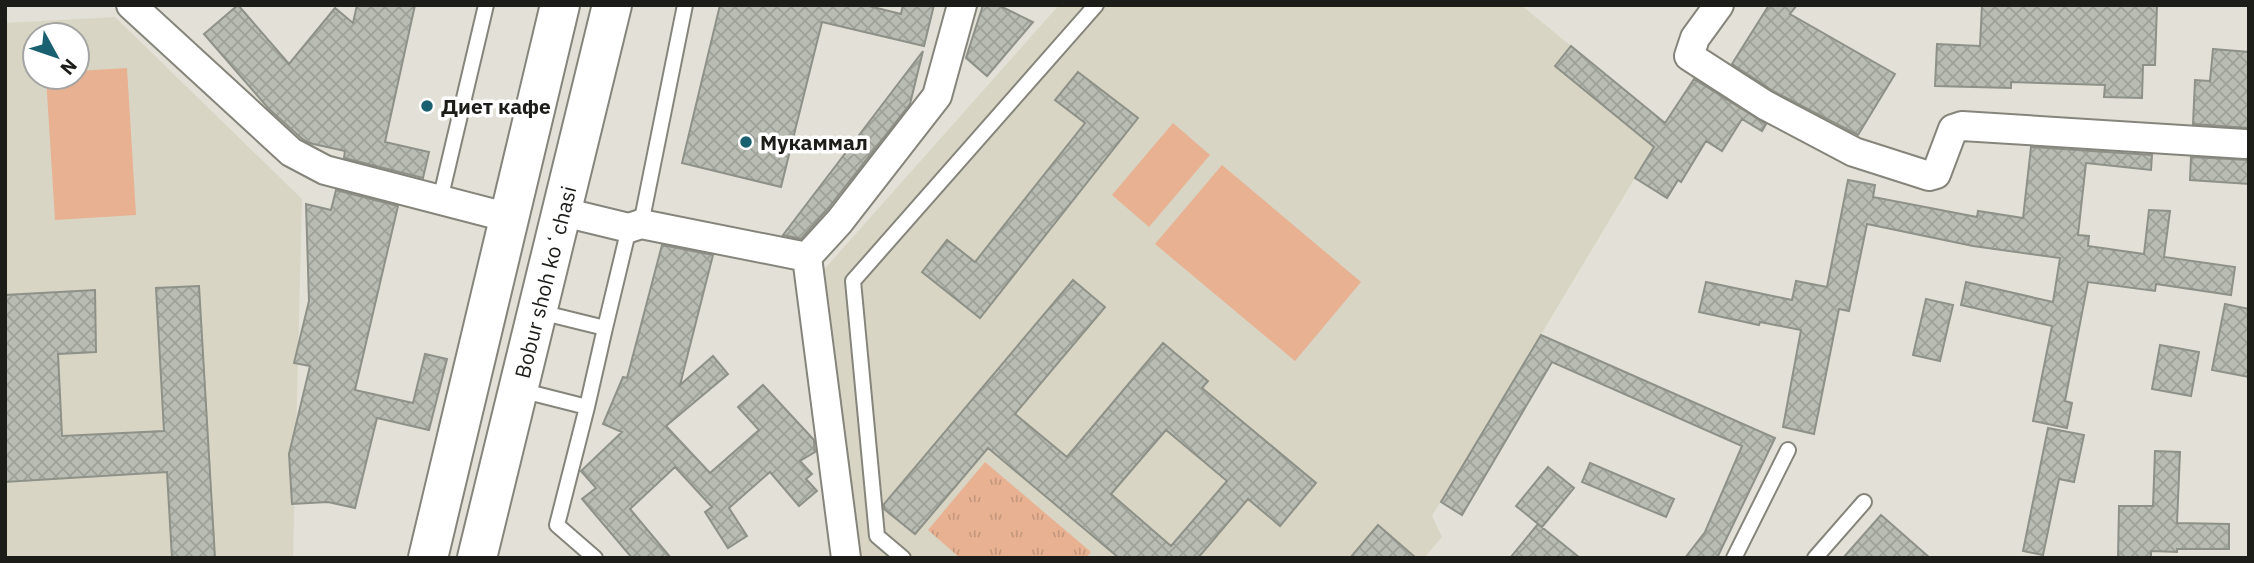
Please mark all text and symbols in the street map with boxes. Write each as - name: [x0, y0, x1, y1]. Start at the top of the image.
- north arrow: [21, 21, 91, 91]
- text: N: [55, 54, 83, 80]
- place label: Диет кафе: [441, 92, 551, 120]
- marker: Диет кафе: [419, 98, 435, 114]
- place label: Мукаммал: [760, 128, 868, 156]
- marker: Мукаммал: [738, 134, 754, 150]
- street label: Bobur shoh koʻchasi: [508, 183, 582, 381]

